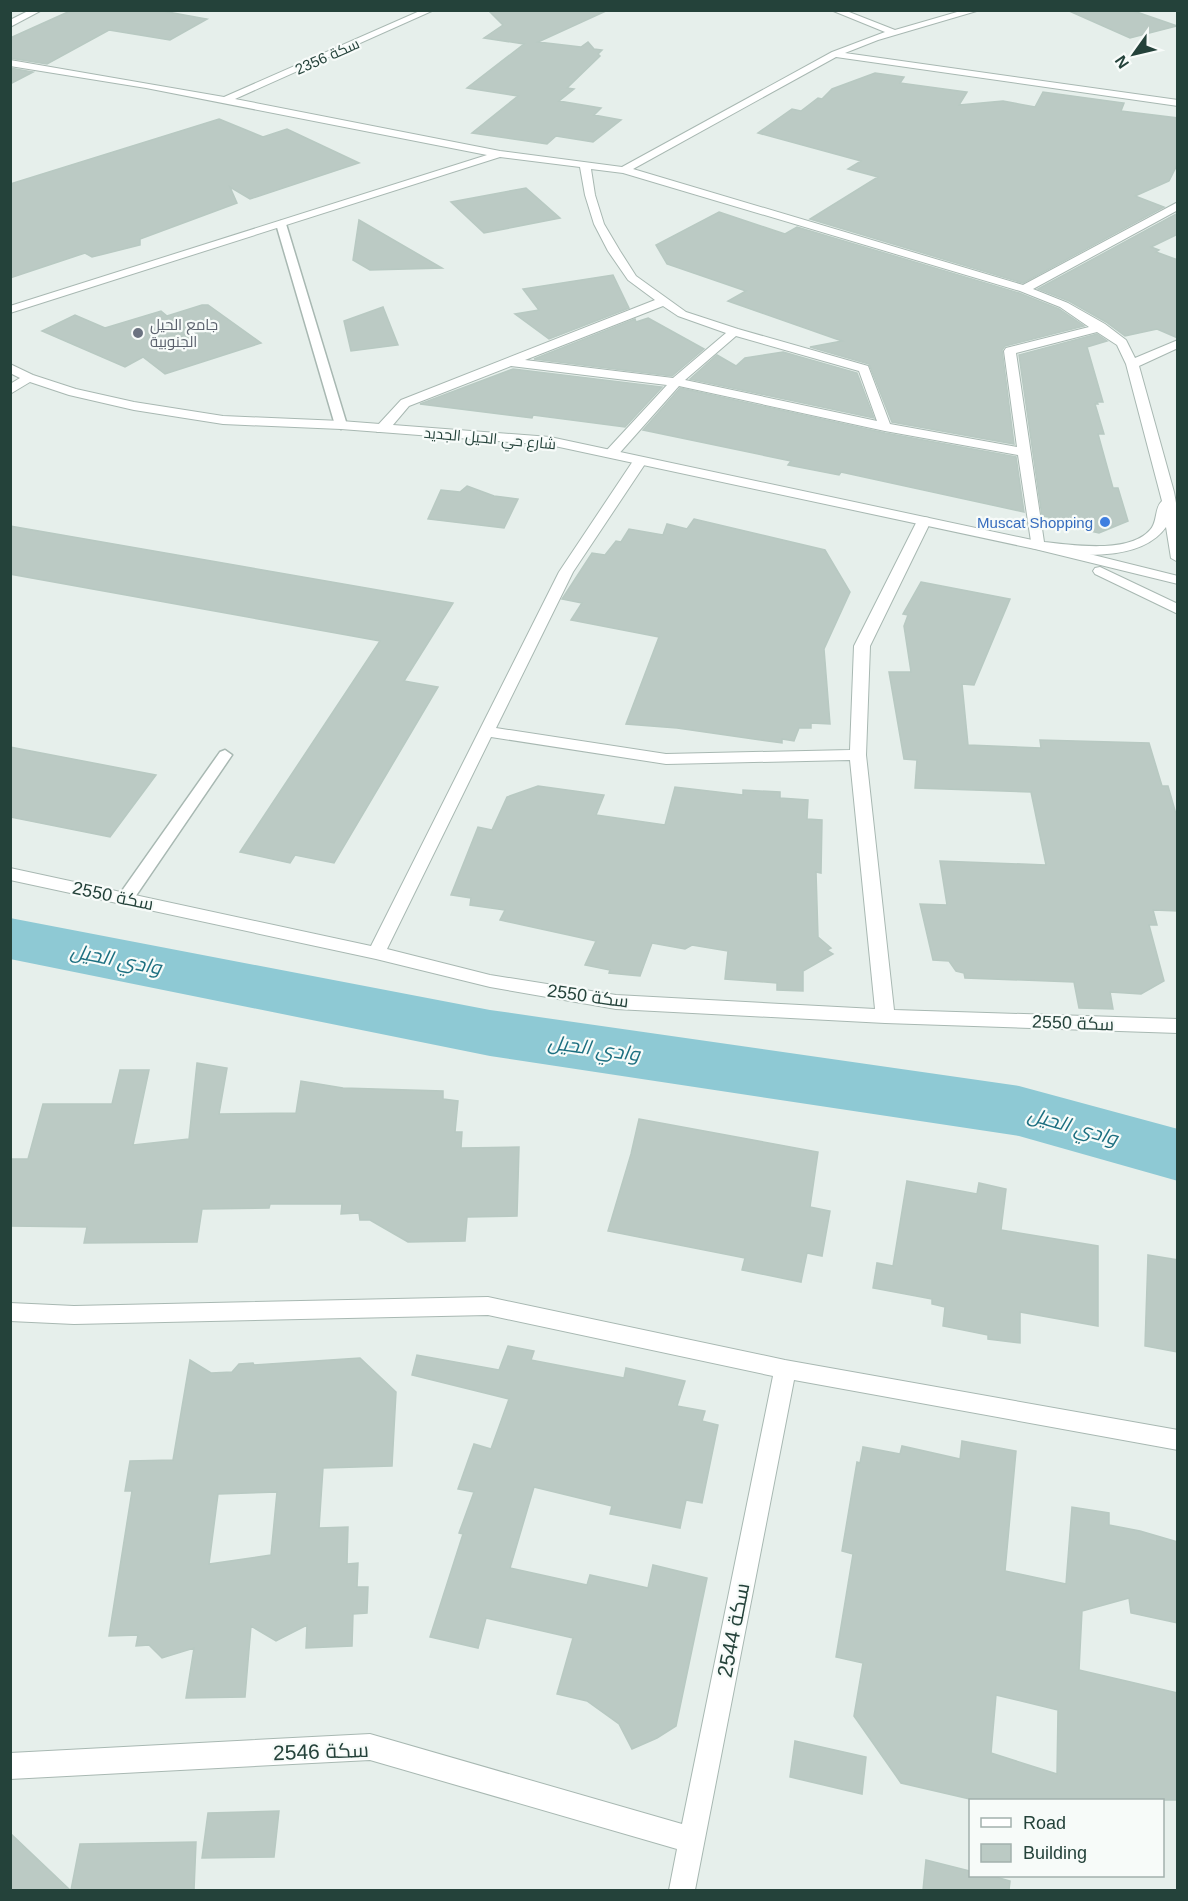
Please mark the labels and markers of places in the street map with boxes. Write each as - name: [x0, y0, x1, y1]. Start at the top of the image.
- place label: جامع الحيل الجنوبية: [150, 316, 218, 351]
- marker: جامع الحيل الجنوبية: [131, 326, 145, 340]
- place label: Muscat Shopping: [977, 514, 1093, 531]
- marker: Muscat Shopping: [1098, 515, 1112, 529]

